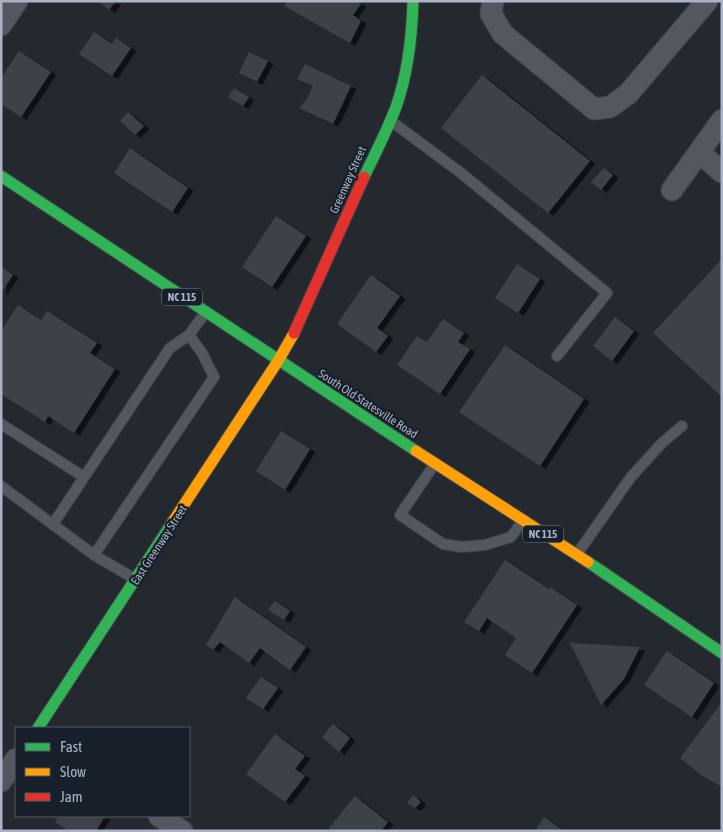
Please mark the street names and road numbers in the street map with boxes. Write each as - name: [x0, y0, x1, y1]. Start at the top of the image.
- street label: Greenway Street: [327, 144, 369, 216]
- road number: NC 115: [162, 288, 202, 306]
- street label: South Old Statesville Road: [316, 367, 420, 441]
- street label: East Greenway Street: [128, 502, 190, 587]
- road number: NC 115: [523, 526, 563, 542]

